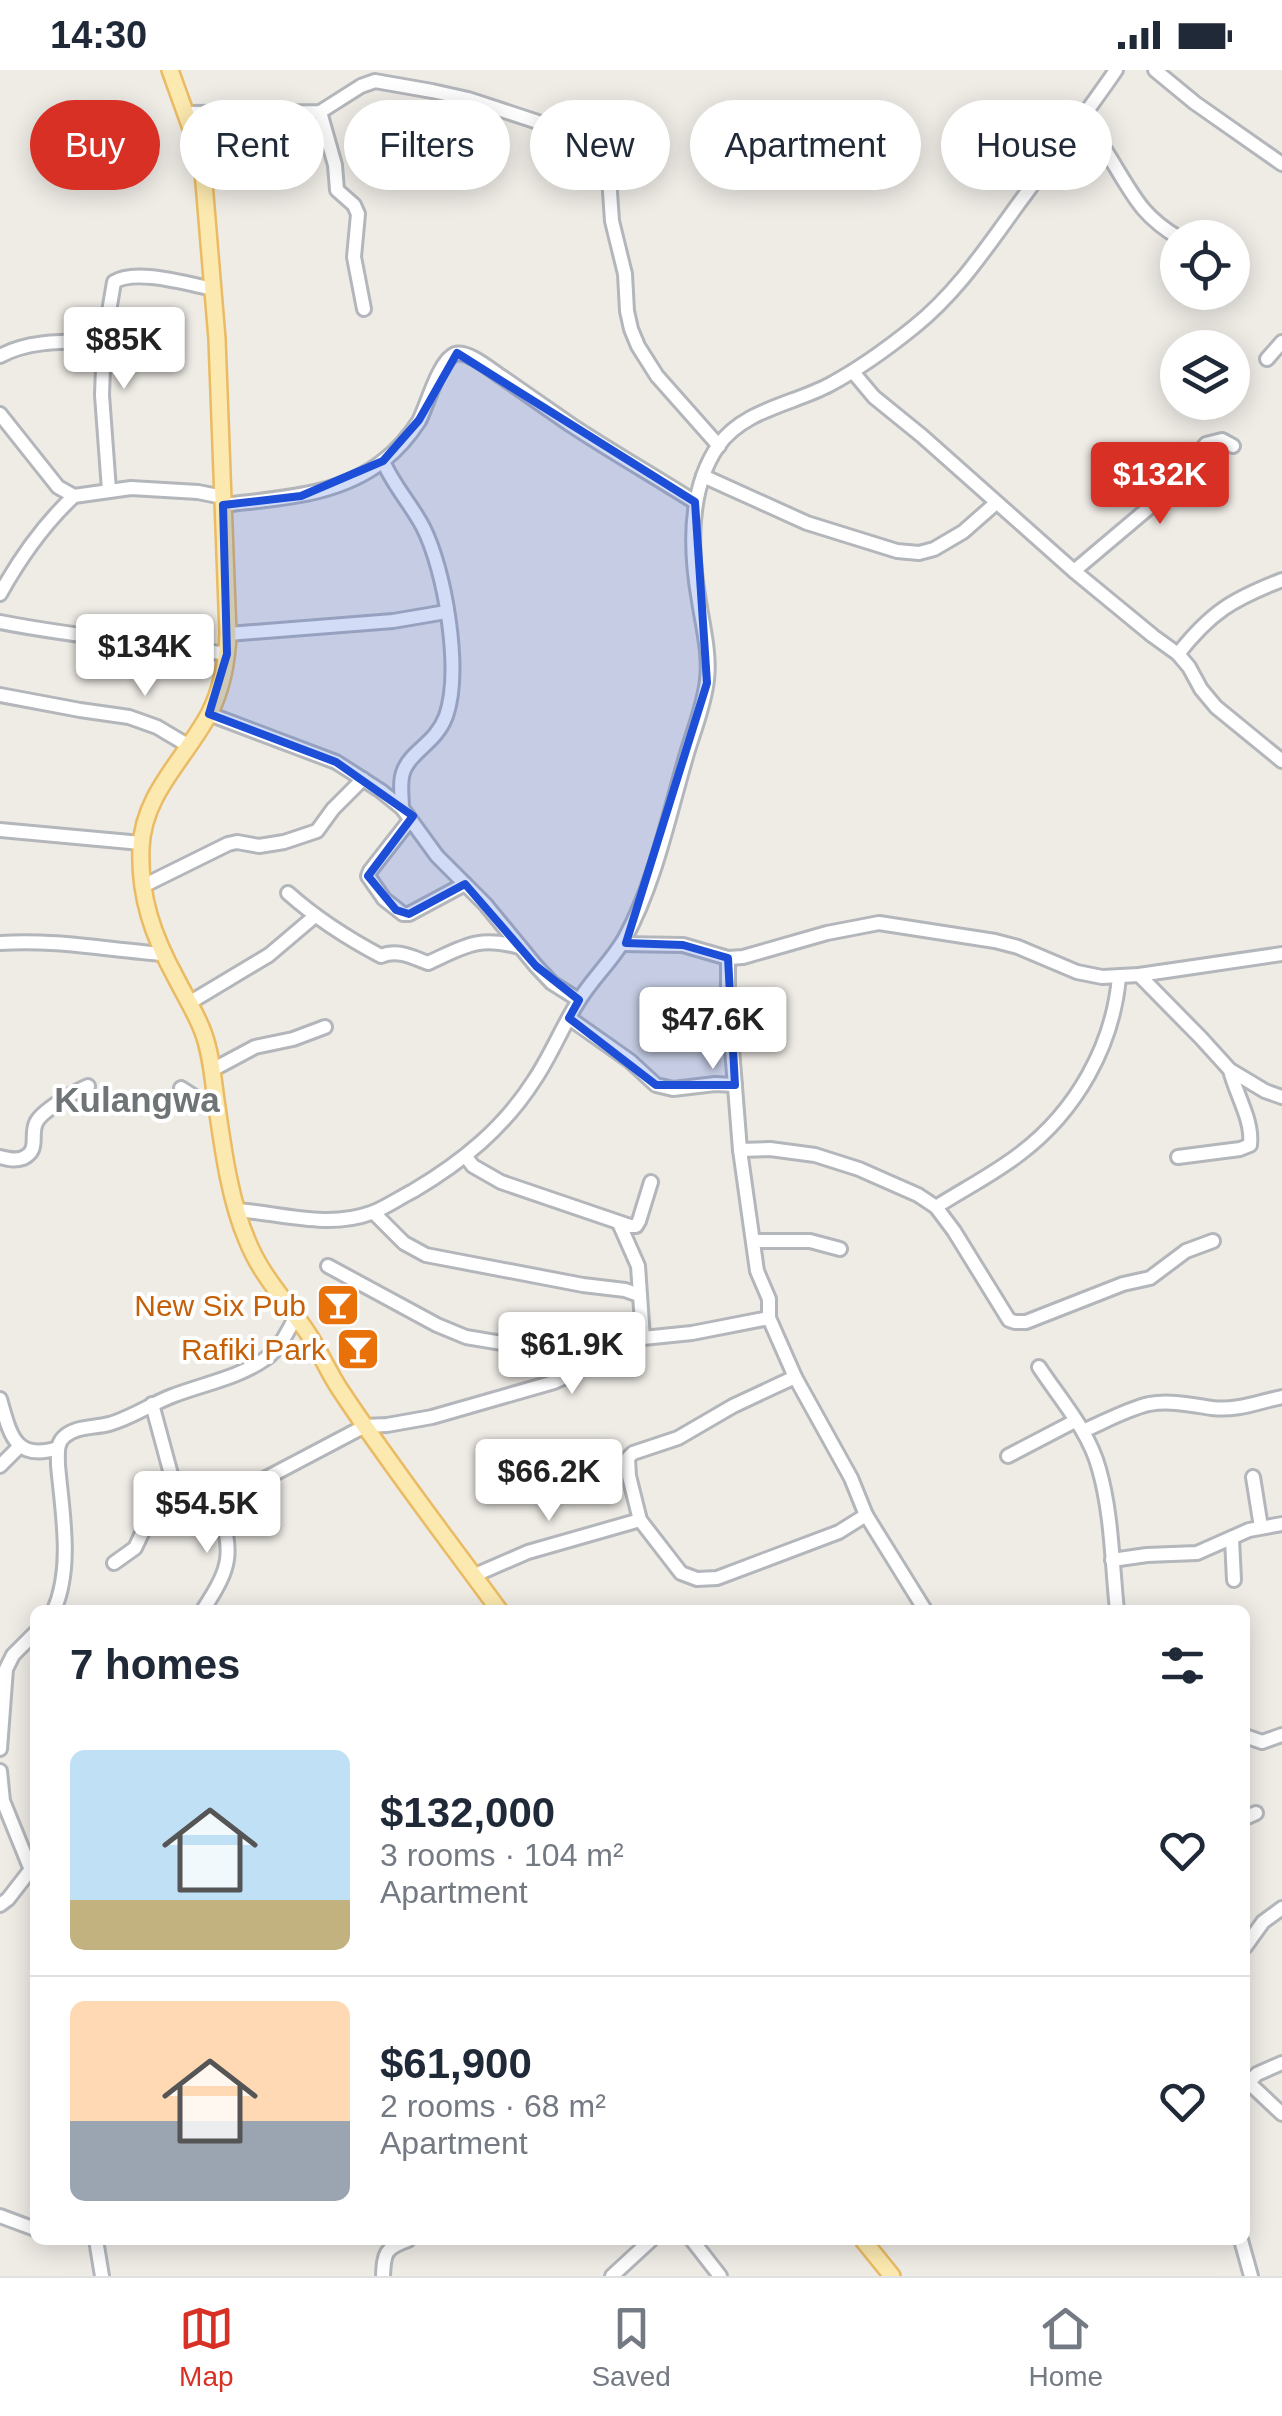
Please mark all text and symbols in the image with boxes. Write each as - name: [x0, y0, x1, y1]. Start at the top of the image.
- text: 14:30: [50, 14, 147, 56]
- chip: Buy: [30, 100, 160, 190]
- chip: Rent: [180, 100, 324, 190]
- chip: Filters: [344, 100, 510, 190]
- chip: New: [530, 100, 670, 190]
- chip: Apartment: [690, 100, 921, 190]
- chip: House: [941, 100, 1112, 190]
- map controls: [1160, 220, 1250, 420]
- button: locate: [1160, 220, 1250, 310]
- pin: $85K: [65, 307, 183, 392]
- text: $85K: [86, 321, 162, 357]
- button: layers: [1160, 330, 1250, 420]
- pin: $132K: [1090, 442, 1230, 527]
- text: $132K: [1113, 456, 1207, 492]
- pin: $134K: [75, 614, 215, 699]
- text: $134K: [98, 628, 192, 664]
- pin: $47.6K: [632, 987, 794, 1072]
- text: $47.6K: [661, 1001, 765, 1037]
- district label: Kulangwa: [54, 1080, 220, 1119]
- bar icon: New Six Pub: [315, 1282, 361, 1328]
- place label: New Six Pub: [134, 1289, 306, 1322]
- pin: $61.9K: [491, 1312, 653, 1397]
- bar icon: Rafiki Park: [335, 1326, 381, 1372]
- text: $61.9K: [520, 1326, 624, 1362]
- place label: Rafiki Park: [181, 1333, 327, 1366]
- pin: $66.2K: [468, 1439, 630, 1524]
- text: $66.2K: [497, 1453, 601, 1489]
- pin: $54.5K: [126, 1471, 288, 1556]
- text: $54.5K: [155, 1485, 259, 1521]
- icon: filters: [1155, 1638, 1210, 1693]
- text: 7 homes: [70, 1641, 240, 1688]
- text: $132,000: [380, 1789, 555, 1836]
- icon: home: [150, 1790, 270, 1910]
- icon: heart: [1155, 1823, 1210, 1878]
- text: 3 rooms · 104 m²: [380, 1837, 624, 1873]
- text: Apartment: [380, 1874, 528, 1910]
- text: $61,900: [380, 2040, 532, 2087]
- icon: home: [150, 2041, 270, 2161]
- icon: heart: [1155, 2074, 1210, 2129]
- text: 2 rooms · 68 m²: [380, 2088, 606, 2124]
- text: Apartment: [380, 2125, 528, 2161]
- tab: Map: [179, 2301, 234, 2393]
- tab: Saved: [591, 2301, 671, 2393]
- tab: Home: [1028, 2301, 1103, 2393]

